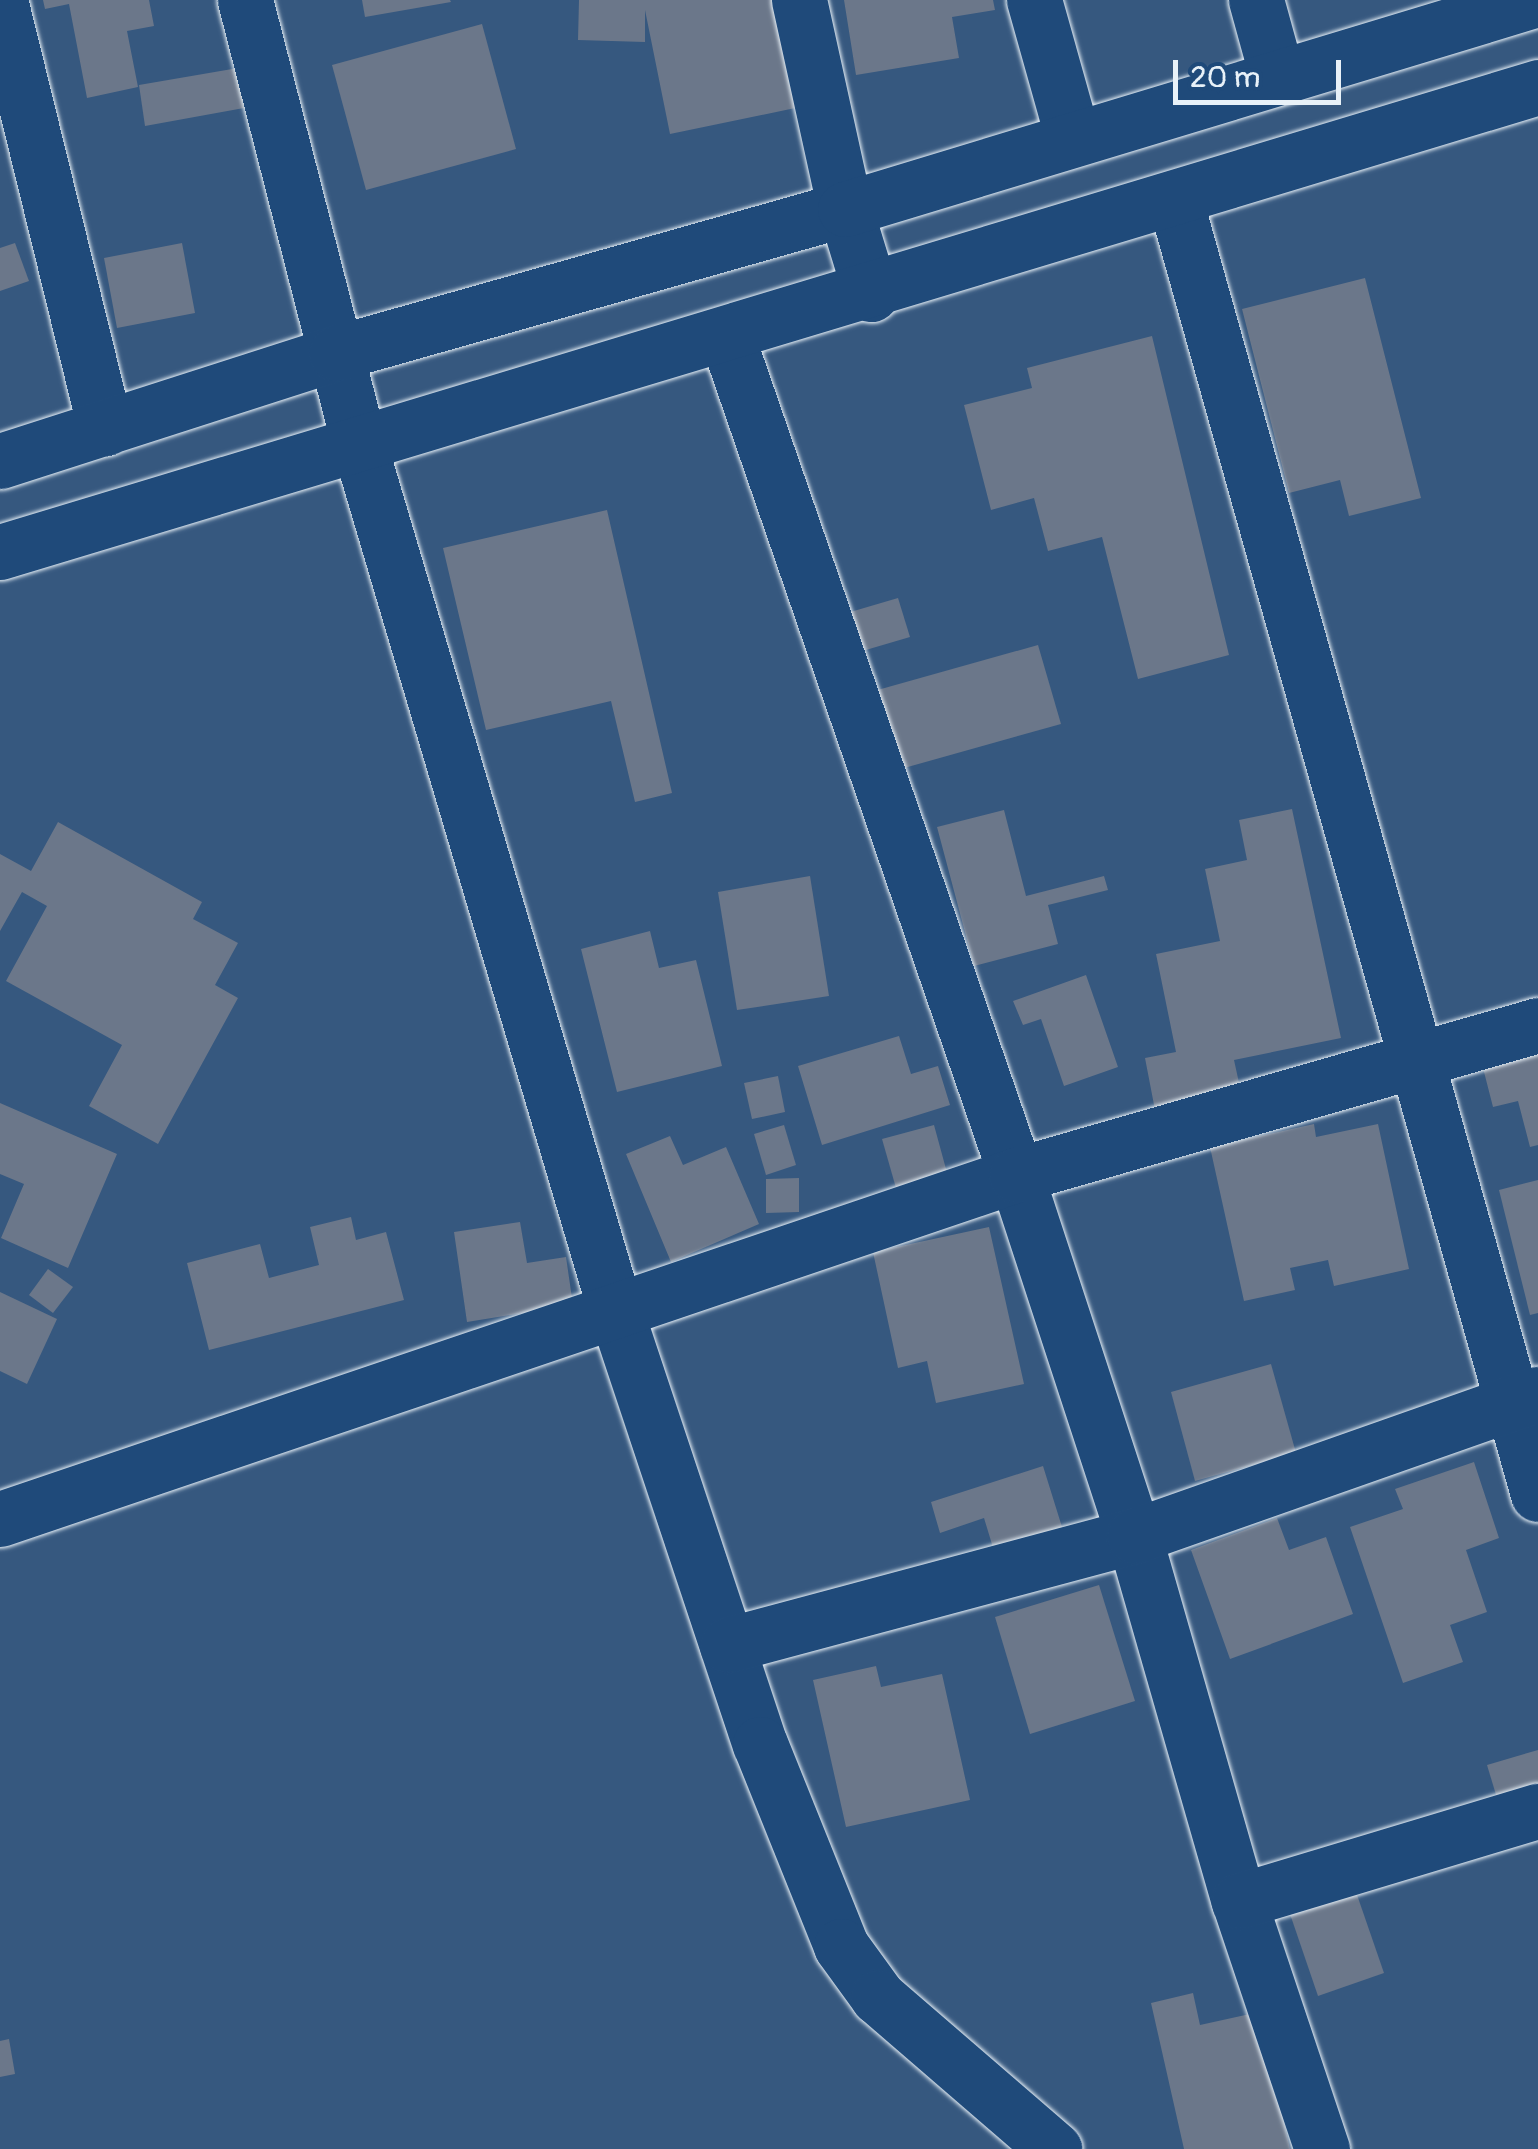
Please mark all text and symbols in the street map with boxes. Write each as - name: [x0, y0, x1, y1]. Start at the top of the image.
- scale bar: [1178, 40, 1346, 102]
- text: 20 m: [1190, 59, 1260, 96]

